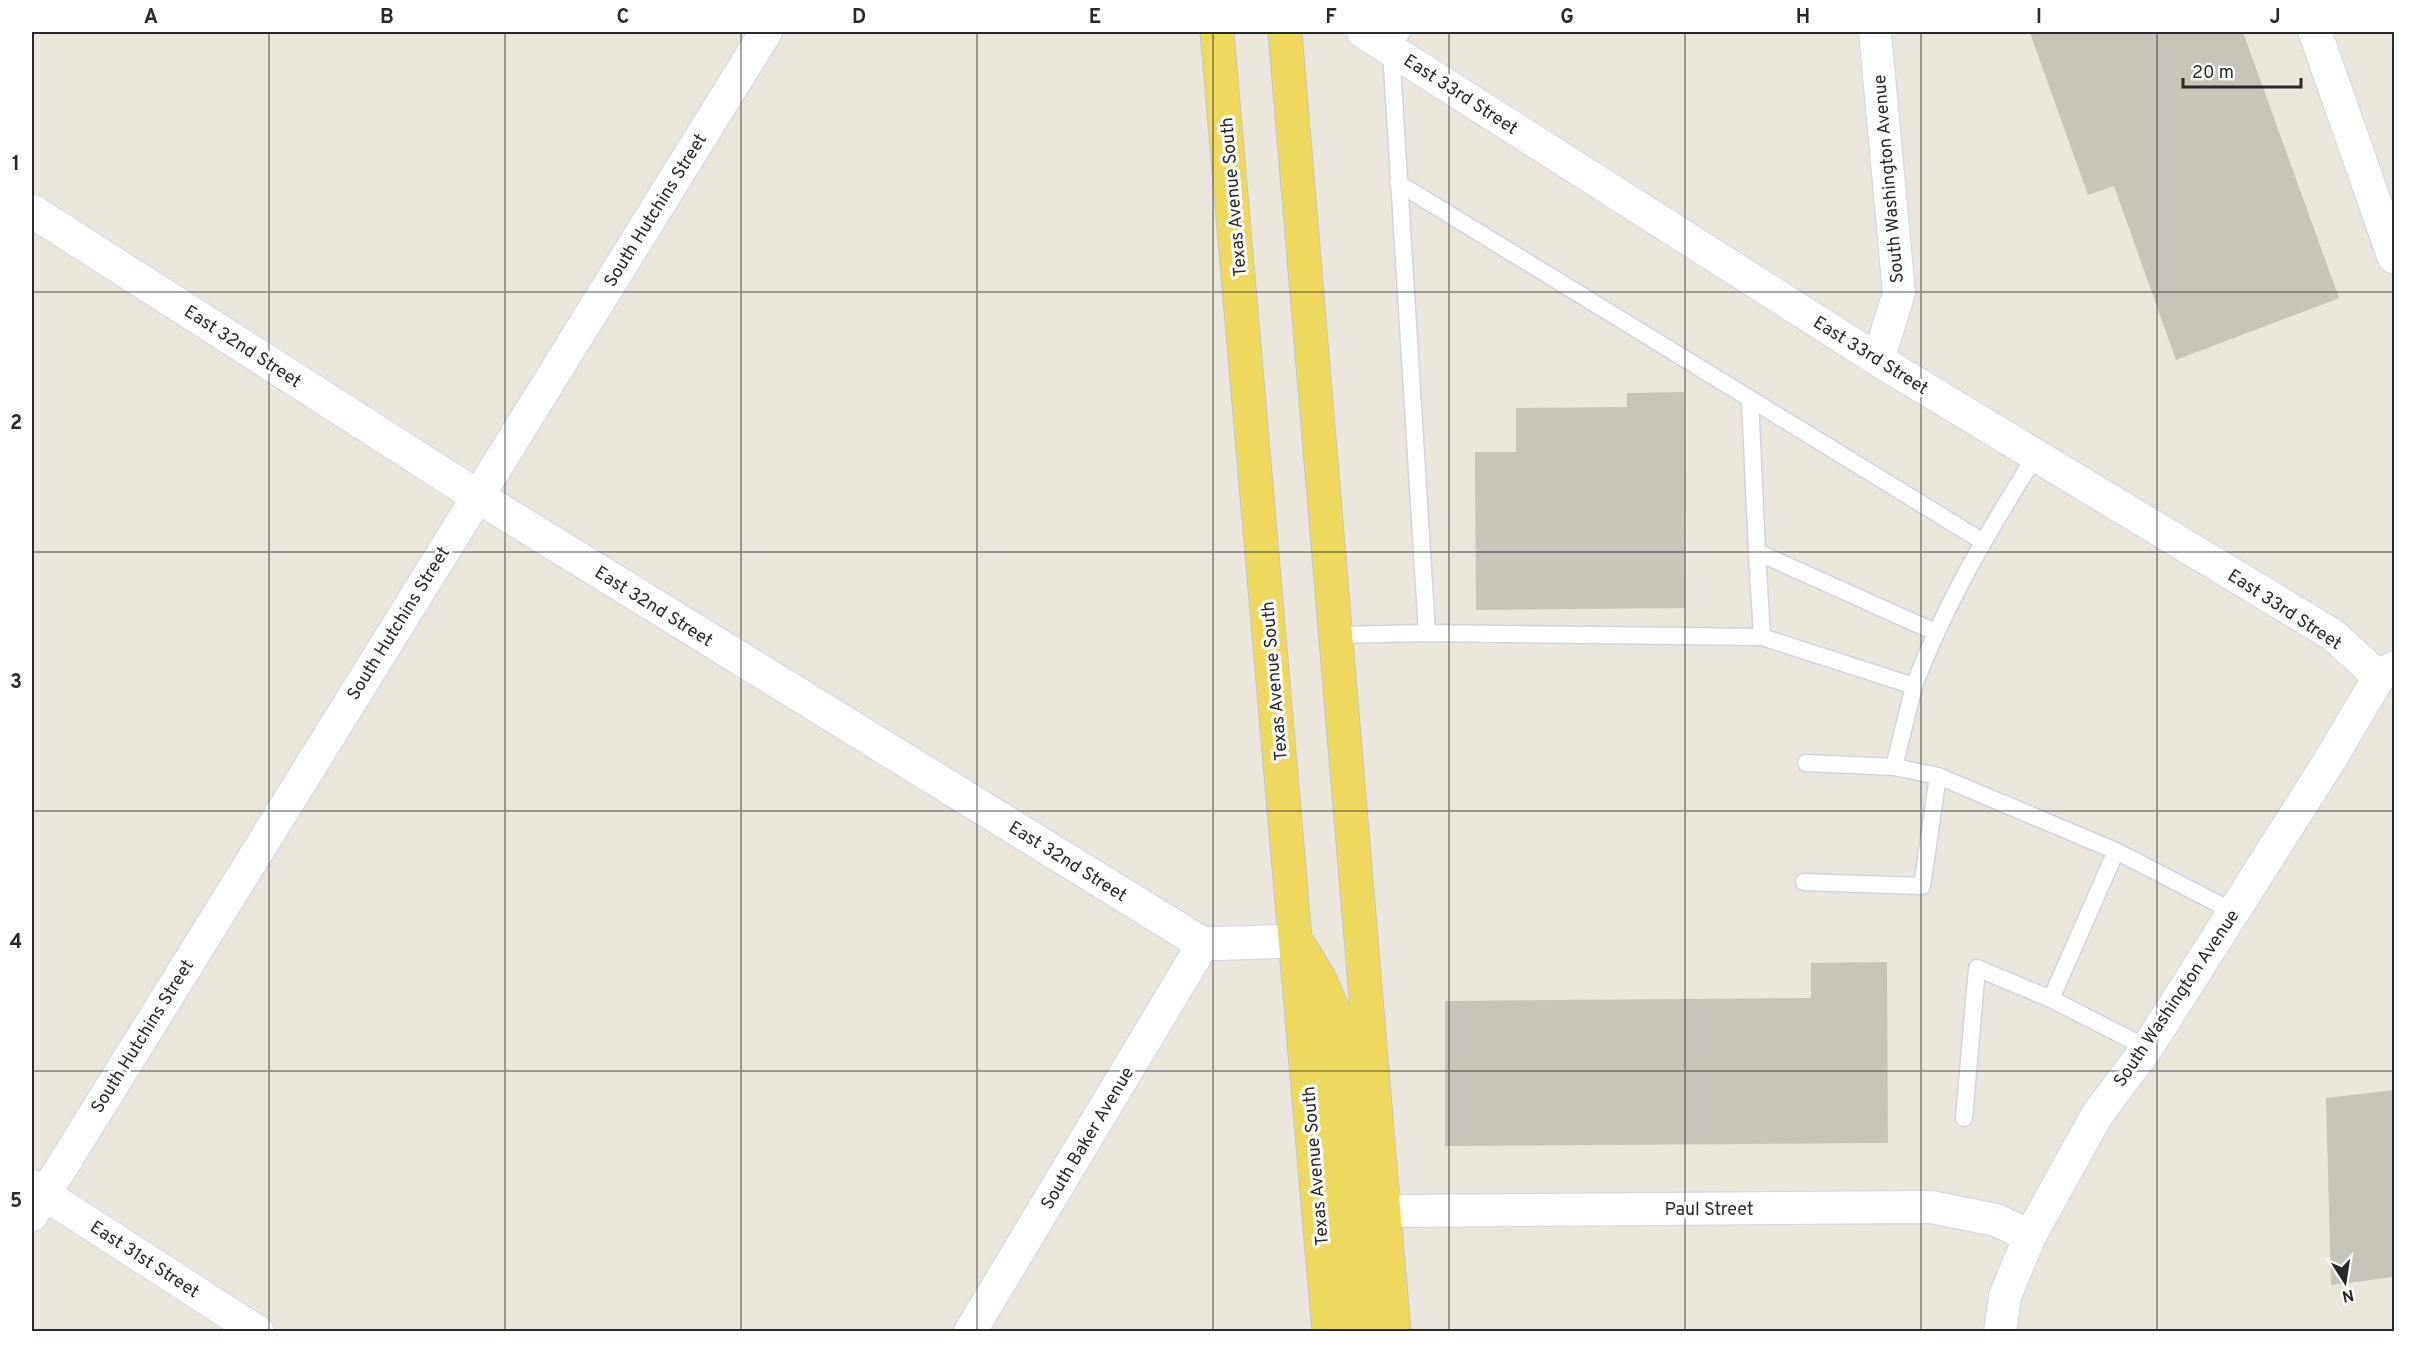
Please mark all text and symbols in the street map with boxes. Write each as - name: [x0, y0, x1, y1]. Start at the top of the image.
- text: A: [144, 5, 158, 31]
- text: B: [380, 5, 394, 31]
- text: C: [617, 5, 629, 31]
- text: D: [852, 5, 866, 31]
- text: E: [1089, 5, 1101, 31]
- text: F: [1325, 5, 1337, 31]
- text: G: [1560, 5, 1574, 31]
- text: H: [1796, 5, 1810, 31]
- text: I: [2036, 5, 2042, 31]
- text: J: [2269, 5, 2281, 31]
- street label: East 33rd Street: [1399, 50, 1522, 141]
- scale bar: [2183, 51, 2302, 89]
- text: 20 m: [2192, 62, 2234, 85]
- street label: South Washington Avenue: [1869, 74, 1910, 284]
- street label: Texas Avenue South: [1216, 116, 1253, 278]
- street label: South Hutchins Street: [600, 130, 713, 292]
- text: 1: [12, 152, 20, 178]
- street label: East 32nd Street: [179, 301, 305, 394]
- street label: East 33rd Street: [1808, 312, 1932, 401]
- text: 2: [10, 411, 22, 437]
- street label: South Hutchins Street: [343, 543, 456, 705]
- street label: East 32nd Street: [590, 562, 717, 653]
- street label: East 33rd Street: [2223, 565, 2346, 656]
- street label: Texas Avenue South: [1257, 600, 1294, 762]
- text: 3: [10, 670, 22, 696]
- street label: East 32nd Street: [1004, 817, 1131, 908]
- street label: South Washington Avenue: [2109, 906, 2245, 1092]
- text: 4: [10, 930, 22, 956]
- street label: South Hutchins Street: [87, 956, 200, 1118]
- street label: South Baker Avenue: [1037, 1063, 1140, 1214]
- street label: Texas Avenue South: [1298, 1085, 1335, 1247]
- text: 5: [10, 1189, 22, 1215]
- street label: Paul Street: [1664, 1199, 1754, 1222]
- street label: East 31st Street: [85, 1216, 203, 1304]
- north arrow: [2315, 1252, 2375, 1312]
- text: N: [2340, 1284, 2355, 1306]

